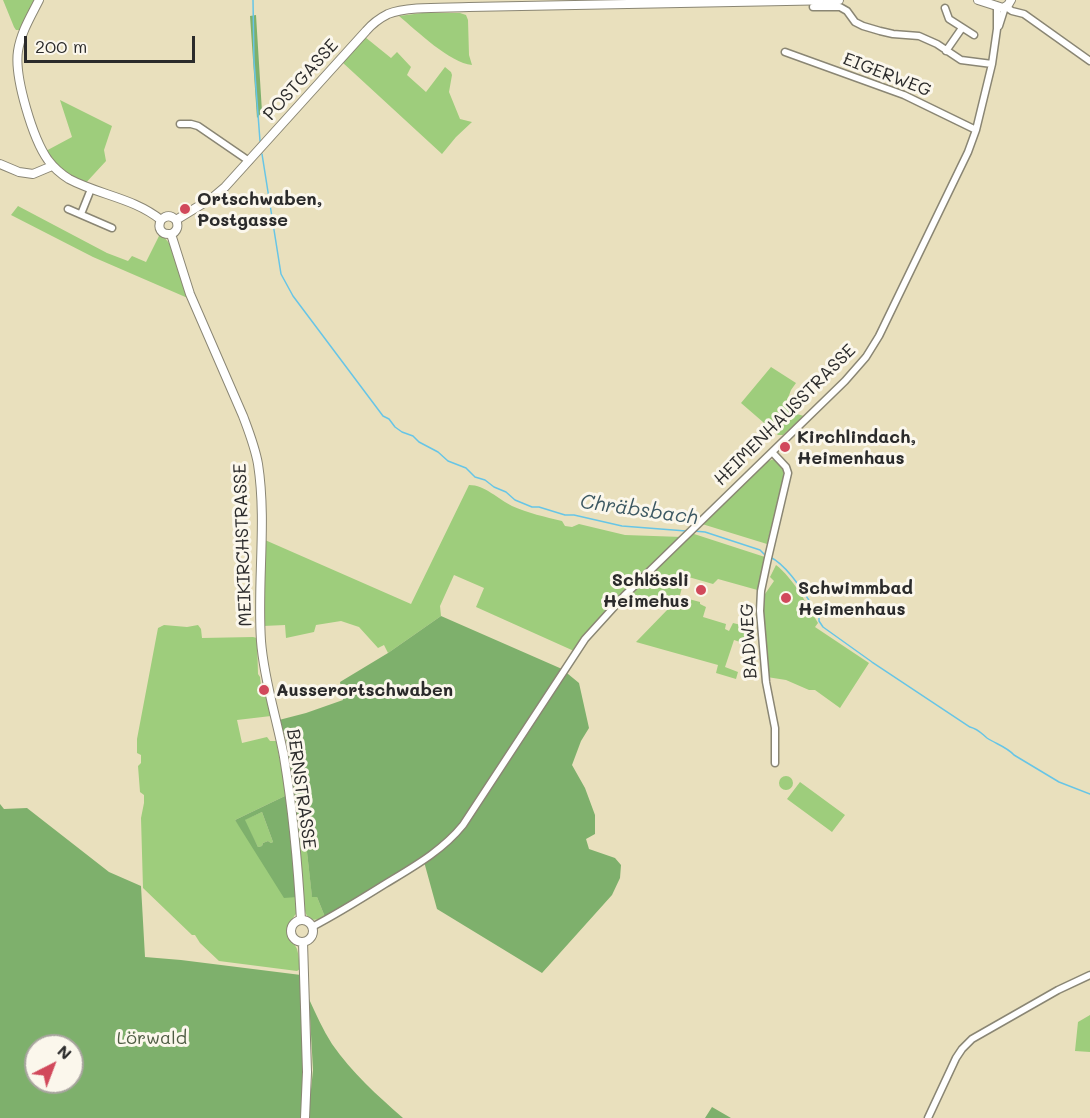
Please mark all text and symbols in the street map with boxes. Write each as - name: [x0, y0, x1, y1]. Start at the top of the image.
- scale bar: [27, 24, 198, 62]
- text: 200 m: [35, 34, 87, 58]
- street label: POSTGASSE: [259, 35, 343, 125]
- street label: EIGERWEG: [840, 48, 934, 102]
- place label: Ortschwaben, Postgasse: [197, 188, 322, 230]
- marker: Ortschwaben, Postgasse: [178, 202, 192, 216]
- street label: HEIMENHAUSSTRASSE: [710, 340, 860, 490]
- place label: Kirchlindach, Heimenhaus: [797, 426, 916, 468]
- marker: Kirchlindach, Heimenhaus: [778, 440, 792, 454]
- street label: MEIKIRCHSTRASSE: [229, 463, 257, 627]
- water label: Chräbsbach: [579, 490, 699, 530]
- place label: Schlössli Heimehus: [603, 569, 689, 612]
- place label: Schwimmbad Heimenhaus: [798, 577, 913, 620]
- marker: Schlössli Heimehus: [694, 583, 708, 597]
- marker: Schwimmbad Heimenhaus: [779, 591, 793, 605]
- street label: BADWEG: [736, 603, 762, 679]
- place label: Ausserortschwaben: [276, 679, 453, 701]
- marker: Ausserortschwaben: [257, 683, 271, 697]
- street label: BERNSTRASSE: [282, 728, 320, 850]
- park label: Lörwald: [117, 1027, 187, 1049]
- north arrow: [24, 1034, 84, 1094]
- text: N: [53, 1040, 77, 1064]

